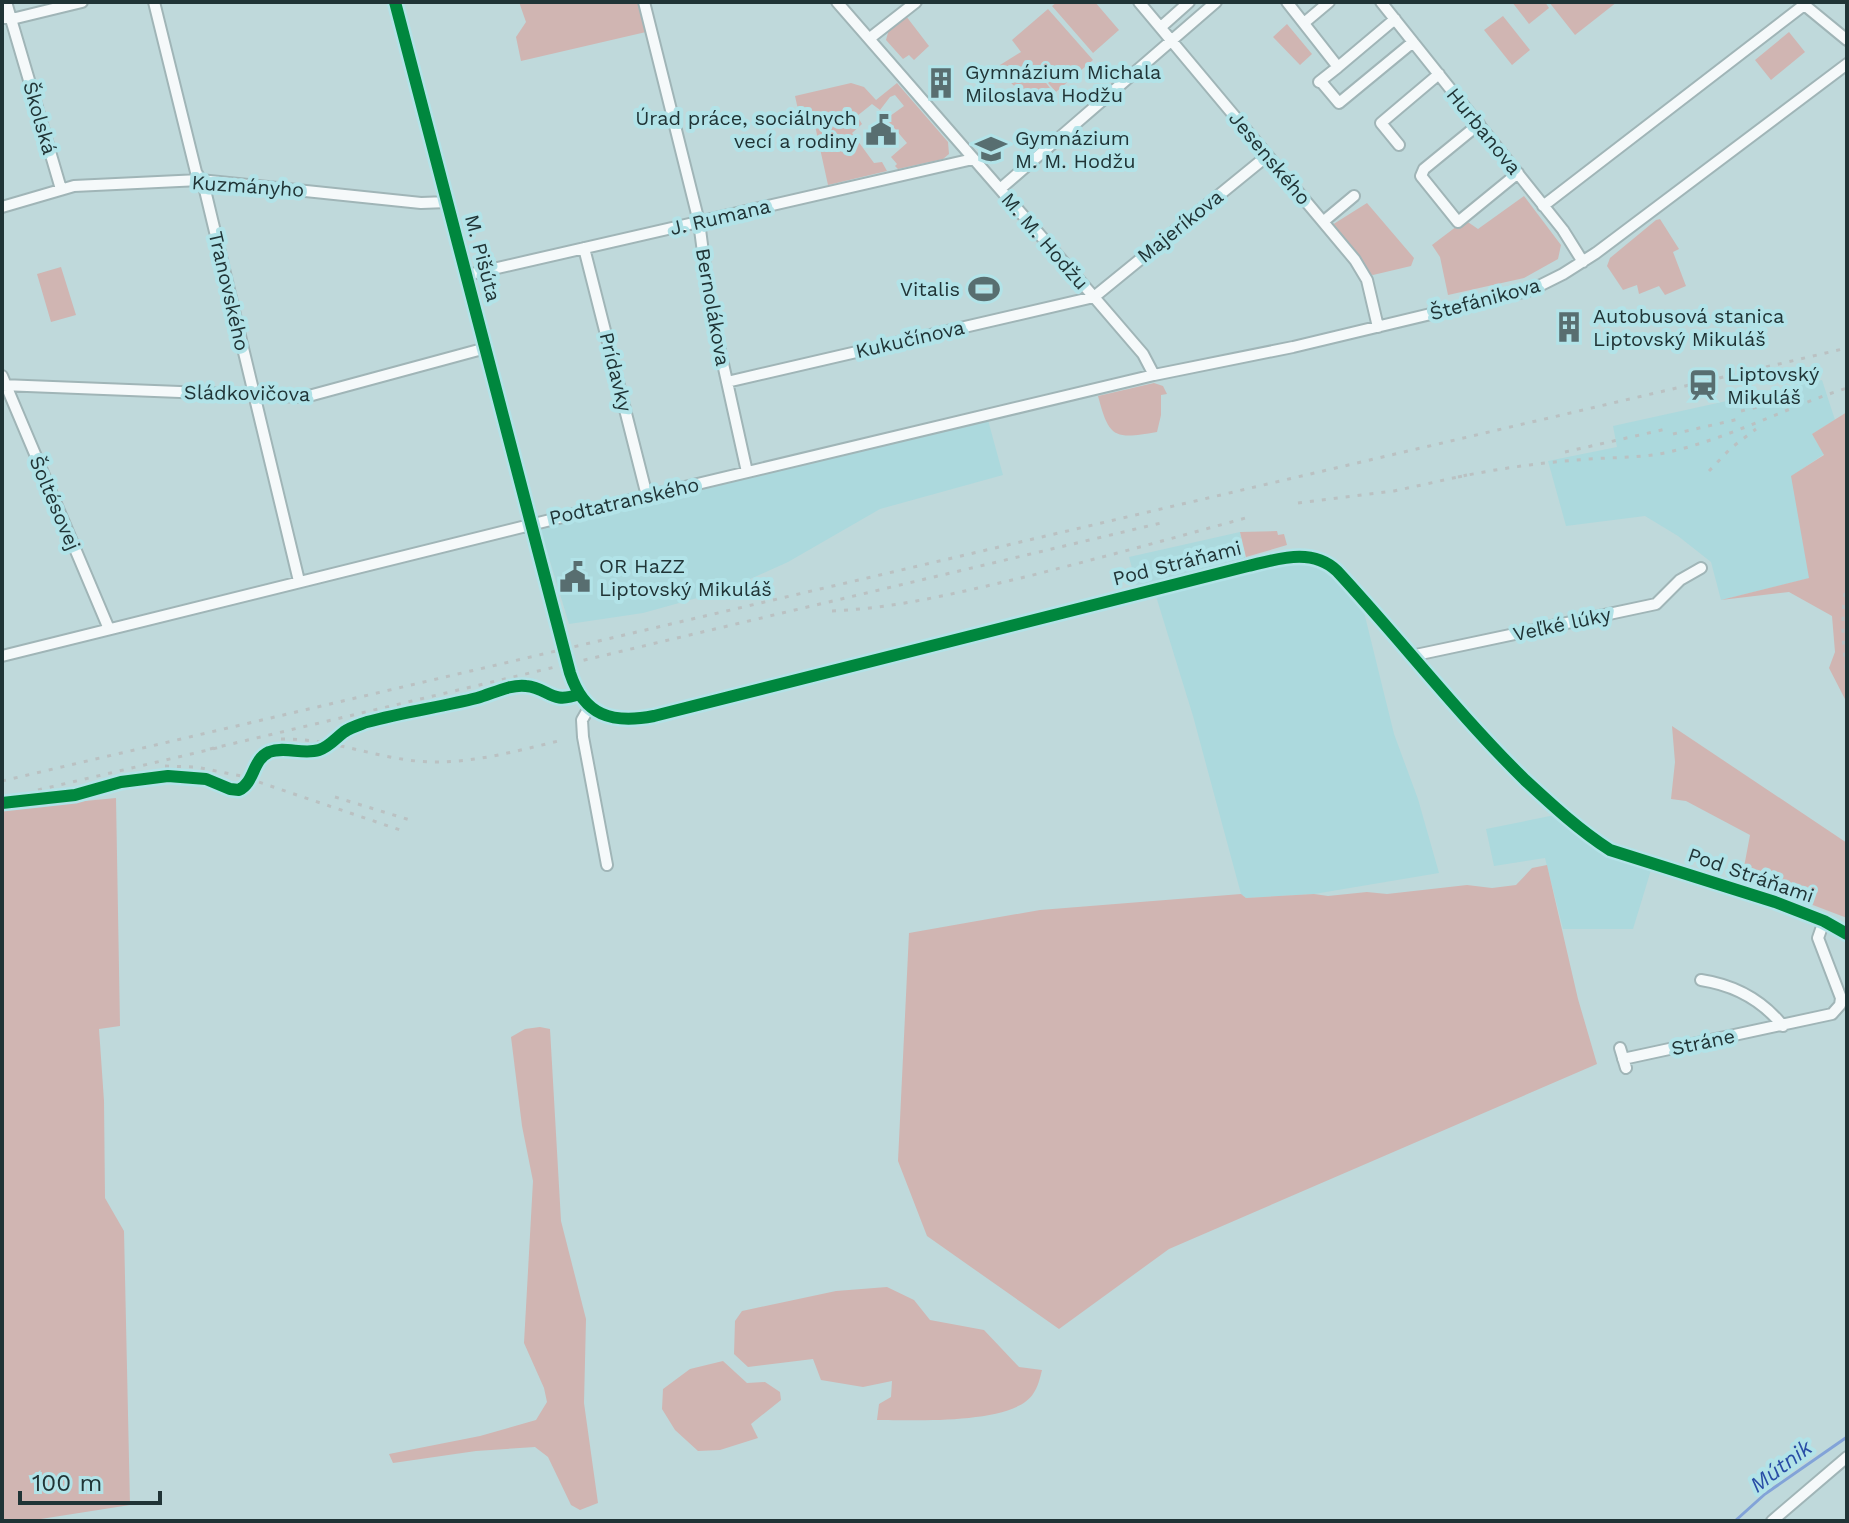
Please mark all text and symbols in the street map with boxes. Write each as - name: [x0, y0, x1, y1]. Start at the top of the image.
- place label: Gymnázium Michala Miloslava Hodžu: [965, 60, 1161, 107]
- building icon: Gymnázium Michala Miloslava Hodžu: [924, 66, 958, 100]
- street label: Školská: [18, 79, 62, 157]
- street label: Hurbanova: [1442, 83, 1526, 179]
- place label: Úrad práce, sociálnych vecí a rodiny: [635, 106, 858, 153]
- street label: Jesenského: [1224, 106, 1316, 210]
- public building icon: Úrad práce, sociálnych vecí a rodiny: [864, 113, 898, 147]
- place label: Gymnázium M. M. Hodžu: [1015, 126, 1136, 173]
- school or university icon: Gymnázium M. M. Hodžu: [974, 132, 1008, 166]
- street label: Kuzmányho: [191, 170, 305, 202]
- street label: Majeríkova: [1132, 184, 1228, 268]
- street label: M. M. Hodžu: [996, 188, 1094, 294]
- street label: J. Rumana: [667, 194, 773, 240]
- street label: M. Pišúta: [460, 212, 506, 304]
- street label: Tranovského: [204, 229, 254, 353]
- street label: Bernolákova: [691, 246, 735, 368]
- sports icon: Vitalis: [967, 272, 1001, 306]
- street label: Štefánikova: [1427, 273, 1543, 325]
- place label: Vitalis: [900, 277, 960, 301]
- place label: Autobusová stanica Liptovský Mikuláš: [1593, 304, 1784, 351]
- building icon: Autobusová stanica Liptovský Mikuláš: [1552, 310, 1586, 344]
- street label: Kukučínova: [853, 315, 967, 363]
- street label: Prídavky: [595, 330, 638, 415]
- place label: Liptovský Mikuláš: [1727, 362, 1820, 409]
- station icon: Liptovský Mikuláš: [1686, 368, 1720, 402]
- street label: Sládkovičova: [184, 380, 310, 406]
- street label: Šoltésovej: [24, 452, 86, 554]
- street label: Podtatranského: [547, 472, 701, 530]
- street label: Pod Stráňami: [1110, 535, 1244, 591]
- place label: OR HaZZ Liptovský Mikuláš: [599, 554, 772, 601]
- public building icon: OR HaZZ Liptovský Mikuláš: [558, 560, 592, 594]
- street label: Veľké lúky: [1511, 602, 1614, 646]
- street label: Pod Stráňami: [1685, 842, 1817, 908]
- street label: Stráne: [1669, 1024, 1737, 1060]
- water label: Mútnik: [1745, 1434, 1818, 1497]
- scale bar: [20, 1455, 160, 1505]
- text: 100 m: [32, 1469, 102, 1497]

